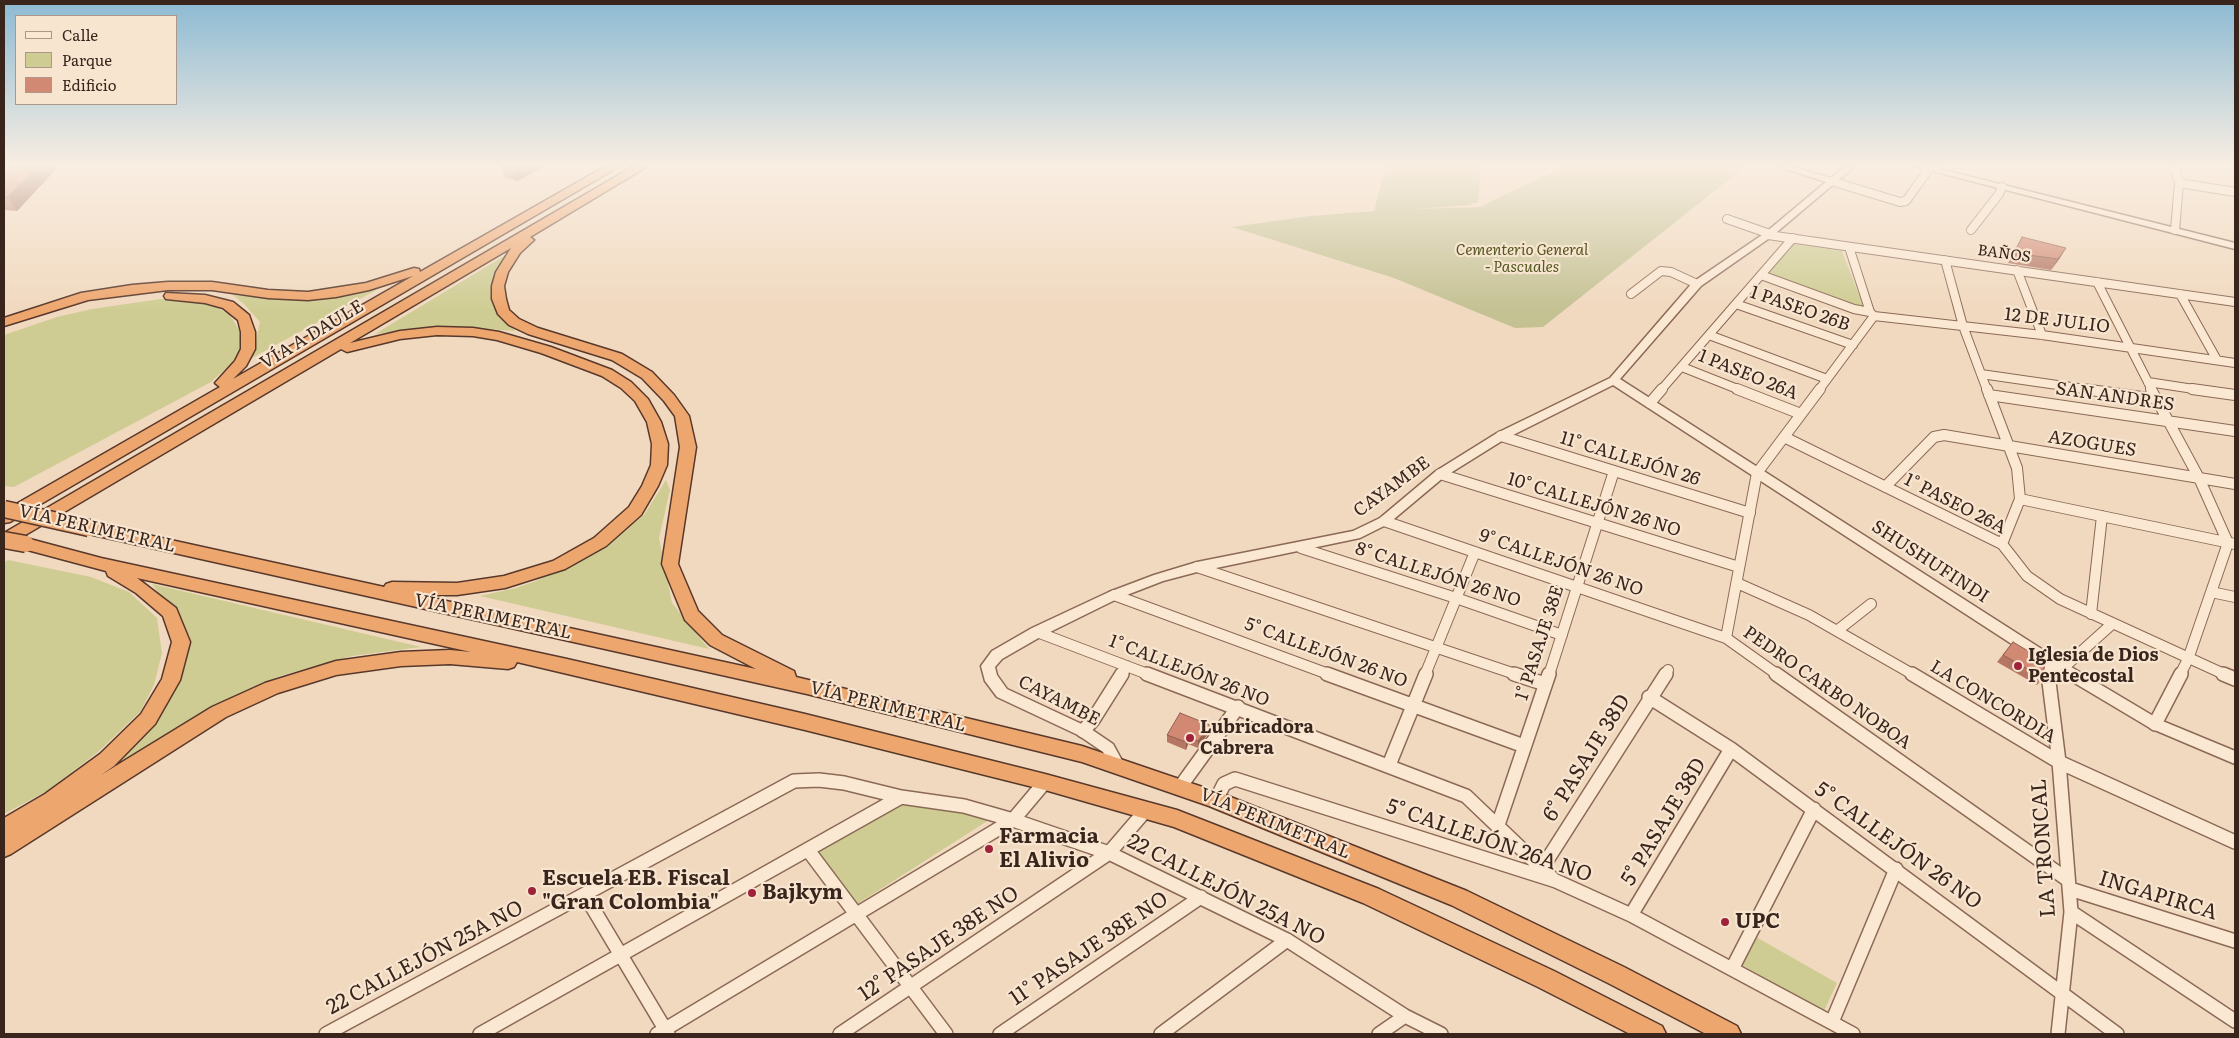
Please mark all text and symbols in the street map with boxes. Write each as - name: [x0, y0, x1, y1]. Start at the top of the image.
- legend: [15, 15, 178, 105]
- text: Calle: [62, 23, 98, 46]
- text: Parque: [62, 48, 112, 71]
- text: Edificio: [62, 73, 117, 96]
- street label: BAÑOS: [1976, 241, 2032, 267]
- park label: Cementerio General - Pascuales: [1456, 242, 1588, 277]
- street label: 1 PASEO 26B: [1747, 282, 1853, 336]
- street label: VÍA A DAULE: [256, 296, 368, 374]
- street label: 12 DE JULIO: [2003, 304, 2111, 338]
- street label: 1 PASEO 26A: [1695, 345, 1801, 405]
- street label: SAN ANDRES: [2054, 378, 2176, 416]
- street label: AZOGUES: [2046, 426, 2138, 462]
- street label: 11° CALLEJÓN 26: [1557, 427, 1703, 491]
- street label: CAYAMBE: [1350, 452, 1434, 522]
- street label: 10° CALLEJÓN 26 NO: [1505, 468, 1683, 542]
- street label: 1° PASEO 26A: [1900, 469, 2010, 539]
- street label: VÍA PERIMETRAL: [17, 500, 177, 558]
- street label: SHUSHUFINDI: [1867, 516, 1993, 608]
- street label: 9° CALLEJÓN 26 NO: [1476, 525, 1646, 601]
- street label: 8° CALLEJÓN 26 NO: [1353, 538, 1523, 612]
- street label: 1° PASAJE 38E: [1511, 583, 1569, 703]
- street label: VÍA PERIMETRAL: [412, 590, 574, 644]
- street label: 5° CALLEJÓN 26 NO: [1242, 613, 1410, 693]
- street label: PEDRO CARBO NOBOA: [1739, 622, 1915, 754]
- street label: 1° CALLEJÓN 26 NO: [1106, 630, 1272, 712]
- place label: Iglesia de Dios Pentecostal: [2028, 645, 2158, 688]
- street label: LA CONCORDIA: [1926, 656, 2060, 748]
- marker: Iglesia de Dios Pentecostal: [2012, 660, 2024, 672]
- street label: CAYAMBE: [1014, 671, 1104, 731]
- street label: VÍA PERIMETRAL: [808, 677, 968, 737]
- street label: 6° PASAJE 38D: [1538, 690, 1636, 826]
- place label: Lubricadora Cabrera: [1200, 717, 1314, 760]
- marker: Lubricadora Cabrera: [1184, 732, 1196, 744]
- street label: 5° PASAJE 38D: [1616, 754, 1712, 890]
- street label: 5° CALLEJÓN 26 NO: [1810, 777, 1986, 915]
- street label: LA TRONCAL: [2027, 778, 2061, 918]
- street label: VÍA PERIMETRAL: [1197, 784, 1353, 864]
- street label: 5° CALLEJÓN 26A NO: [1383, 794, 1595, 888]
- place label: Farmacia El Alivio: [999, 824, 1099, 874]
- street label: 22 CALLEJÓN 25A NO: [1123, 829, 1329, 951]
- marker: Farmacia El Alivio: [983, 843, 995, 855]
- place label: Escuela EB. Fiscal "Gran Colombia": [542, 866, 730, 916]
- street label: INGAPIRCA: [2096, 866, 2220, 926]
- place label: Bajkym: [762, 880, 843, 906]
- street label: 12° PASAJE 38E NO: [854, 881, 1024, 1007]
- marker: Escuela EB. Fiscal "Gran Colombia": [526, 885, 538, 897]
- marker: Bajkym: [746, 887, 758, 899]
- street label: 11° PASAJE 38E NO: [1005, 887, 1173, 1011]
- street label: 22 CALLEJÓN 25A NO: [322, 895, 528, 1021]
- place label: UPC: [1735, 909, 1780, 935]
- marker: UPC: [1719, 916, 1731, 928]

